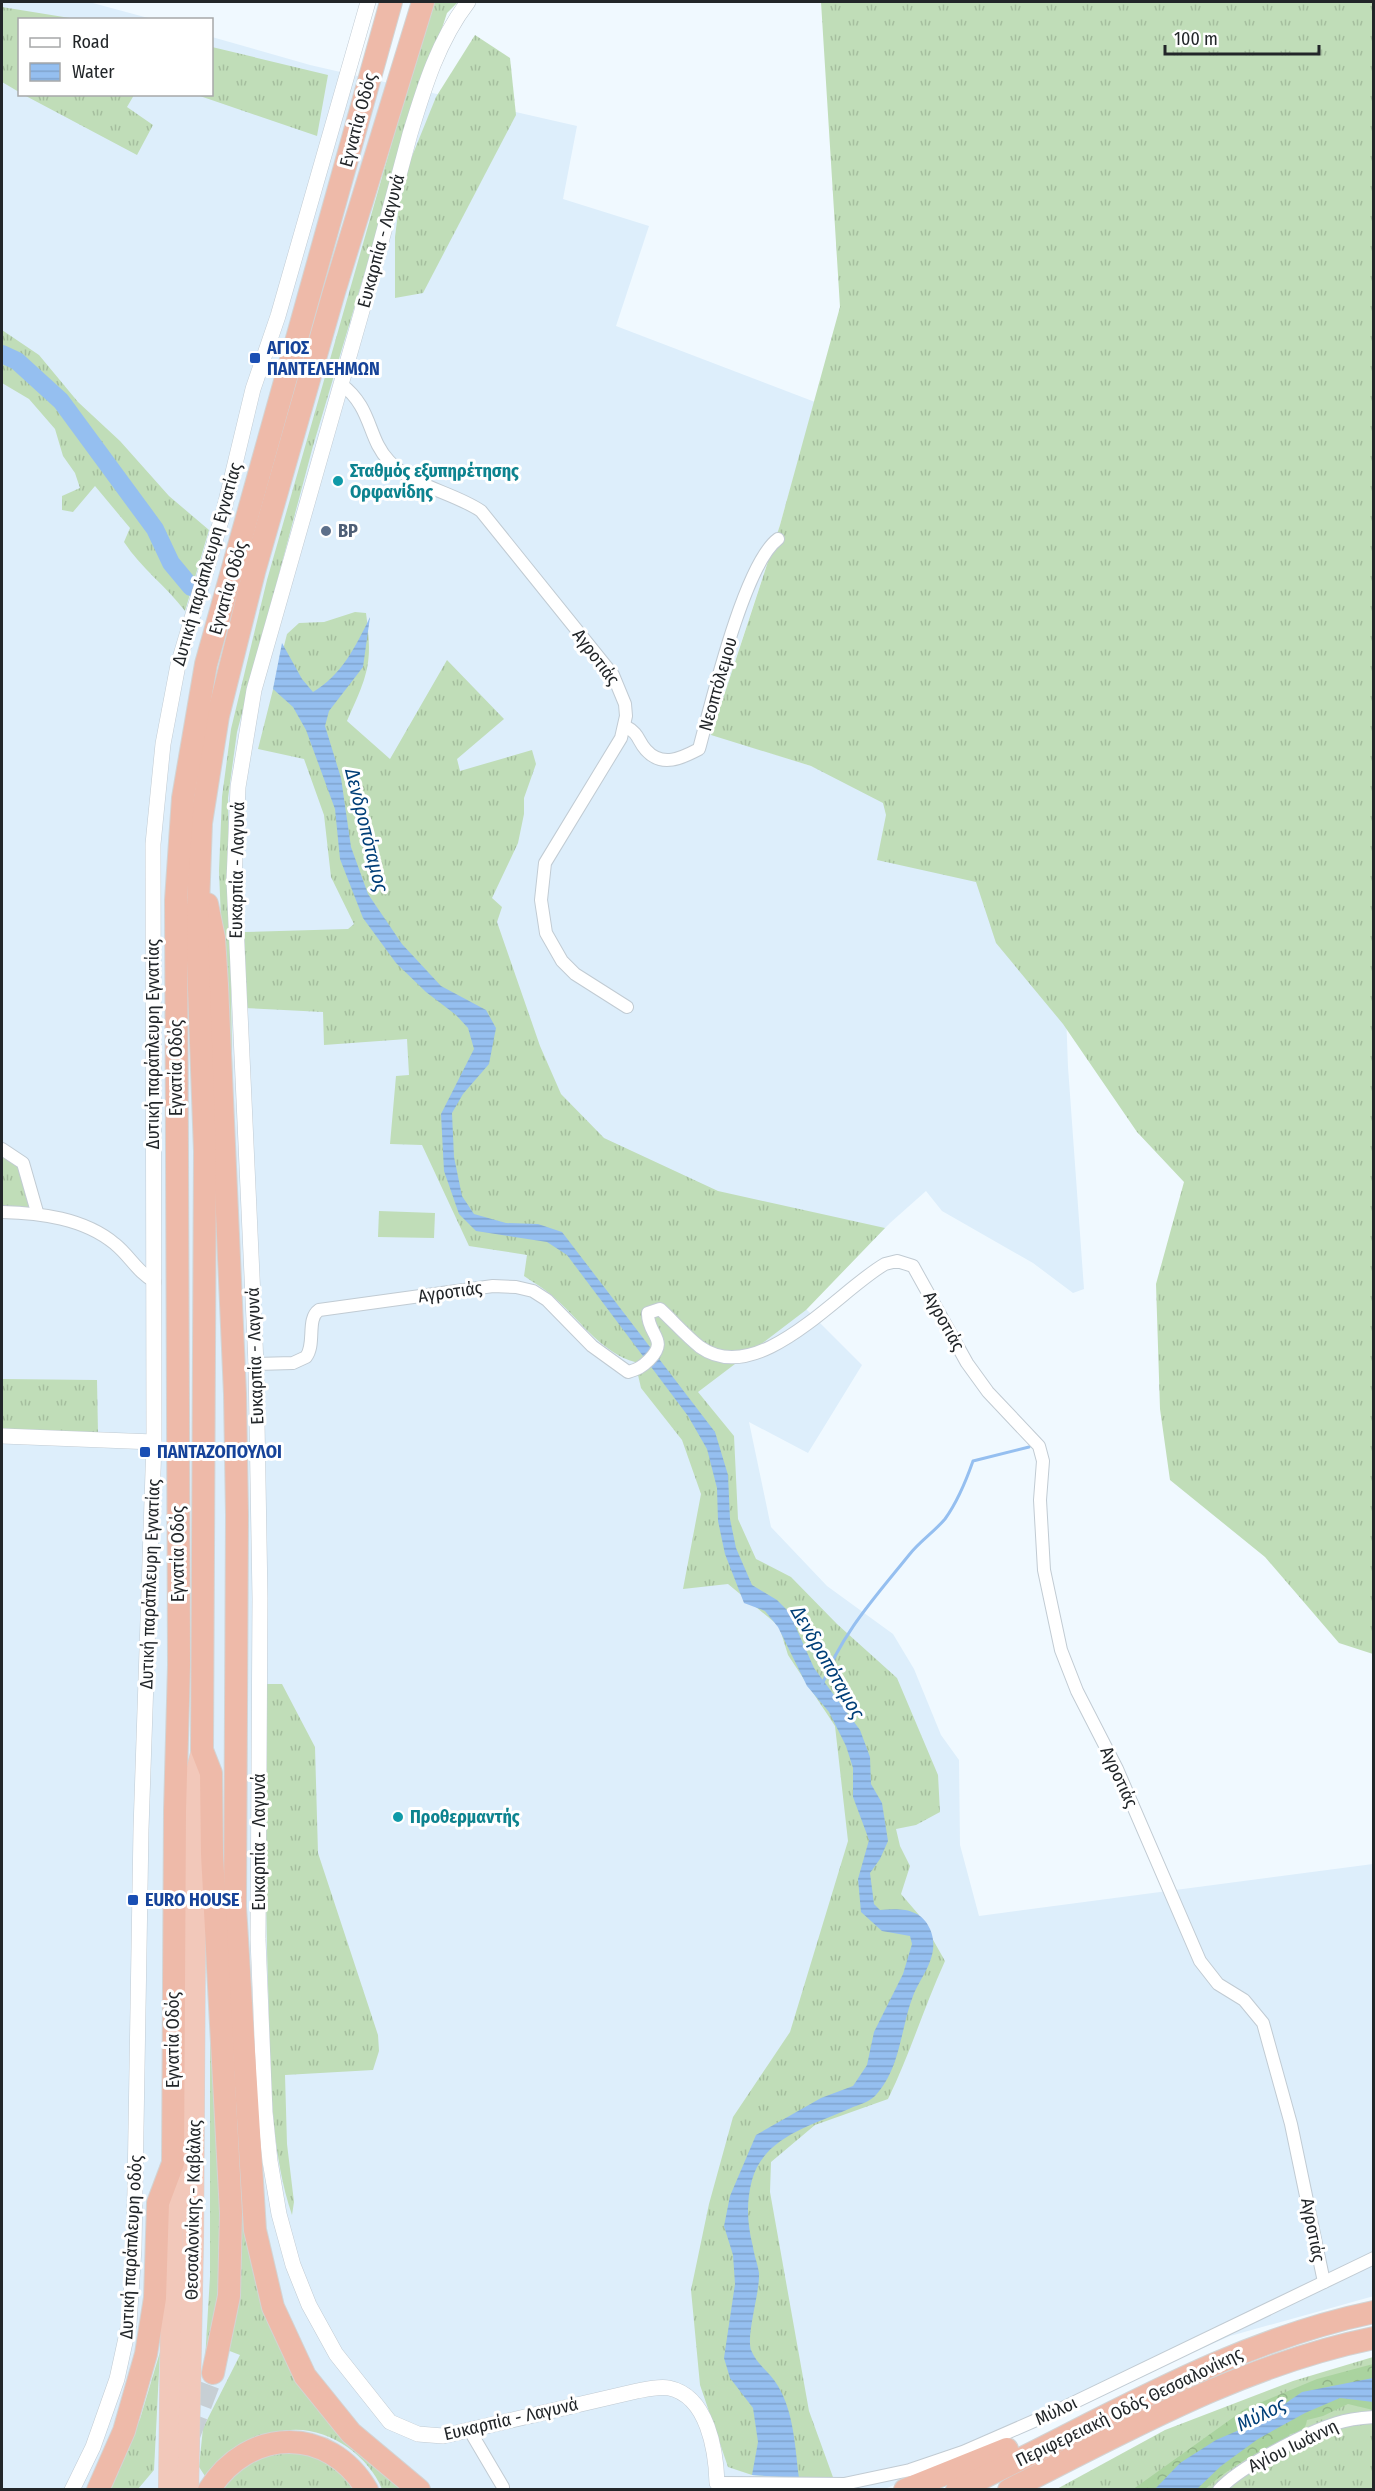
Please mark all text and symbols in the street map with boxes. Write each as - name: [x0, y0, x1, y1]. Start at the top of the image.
- legend: [18, 18, 213, 96]
- scale bar: [1165, 18, 1320, 56]
- text: 100 m: [1174, 28, 1218, 50]
- text: Road: [72, 31, 109, 53]
- text: Water: [72, 61, 115, 83]
- street label: Εγνατία Οδός: [335, 70, 381, 170]
- street label: Ευκαρπία - Λαγυνά: [353, 172, 409, 310]
- place label: ΑΓΙΟΣ ΠΑΝΤΕΛΕΗΜΩΝ: [266, 337, 380, 380]
- marker: ΑΓΙΟΣ ΠΑΝΤΕΛΕΗΜΩΝ: [248, 351, 262, 365]
- street label: Δυτική παράπλευρη Εγνατίας: [167, 460, 247, 668]
- place label: Σταθμός εξυπηρέτησης Ορφανίδης: [350, 460, 519, 503]
- marker: Σταθμός εξυπηρέτησης Ορφανίδης: [331, 474, 345, 488]
- place label: BP: [338, 520, 358, 542]
- marker: BP: [319, 524, 333, 538]
- street label: Εγνατία Οδός: [204, 538, 252, 638]
- street label: Αγροτιάς: [568, 625, 624, 690]
- street label: Νεοπτόλεμου: [694, 634, 742, 734]
- water label: Δενδροπόταμος: [340, 765, 394, 895]
- street label: Ευκαρπία - Λαγυνά: [225, 801, 249, 939]
- street label: Δυτική παράπλευρη Εγνατίας: [142, 938, 164, 1149]
- street label: Εγνατία Οδός: [165, 1019, 187, 1116]
- street label: Αγροτιάς: [417, 1277, 484, 1307]
- street label: Ευκαρπία - Λαγυνά: [242, 1287, 268, 1425]
- street label: Αγροτιάς: [919, 1287, 969, 1355]
- place label: ΠΑΝΤΑΖΟΠΟΥΛΟΙ: [157, 1441, 282, 1463]
- marker: ΠΑΝΤΑΖΟΠΟΥΛΟΙ: [138, 1445, 152, 1459]
- street label: Δυτική παράπλευρη Εγνατίας: [135, 1478, 165, 1689]
- street label: Εγνατία Οδός: [167, 1505, 189, 1602]
- water label: Δενδροπόταμος: [785, 1600, 870, 1723]
- street label: Αγροτιάς: [1095, 1743, 1143, 1811]
- street label: Ευκαρπία - Λαγυνά: [248, 1773, 270, 1911]
- place label: Προθερμαντής: [410, 1806, 520, 1828]
- marker: Προθερμαντής: [391, 1810, 405, 1824]
- place label: EURO HOUSE: [145, 1889, 240, 1911]
- marker: EURO HOUSE: [126, 1893, 140, 1907]
- street label: Εγνατία Οδός: [162, 1991, 184, 2088]
- street label: Θεσσαλονίκης - Καβάλας: [180, 2119, 206, 2300]
- street label: Δυτική παράπλευρη οδός: [115, 2154, 147, 2340]
- street label: Αγροτιάς: [1296, 2196, 1330, 2264]
- street label: Περιφερειακή Οδός Θεσσαλονίκης: [1012, 2342, 1246, 2472]
- street label: Μύλοι: [1031, 2392, 1081, 2430]
- water label: Μύλος: [1232, 2392, 1290, 2436]
- street label: Ευκαρπία - Λαγυνά: [442, 2393, 580, 2445]
- street label: Αγίου Ιωάννη: [1245, 2415, 1341, 2477]

